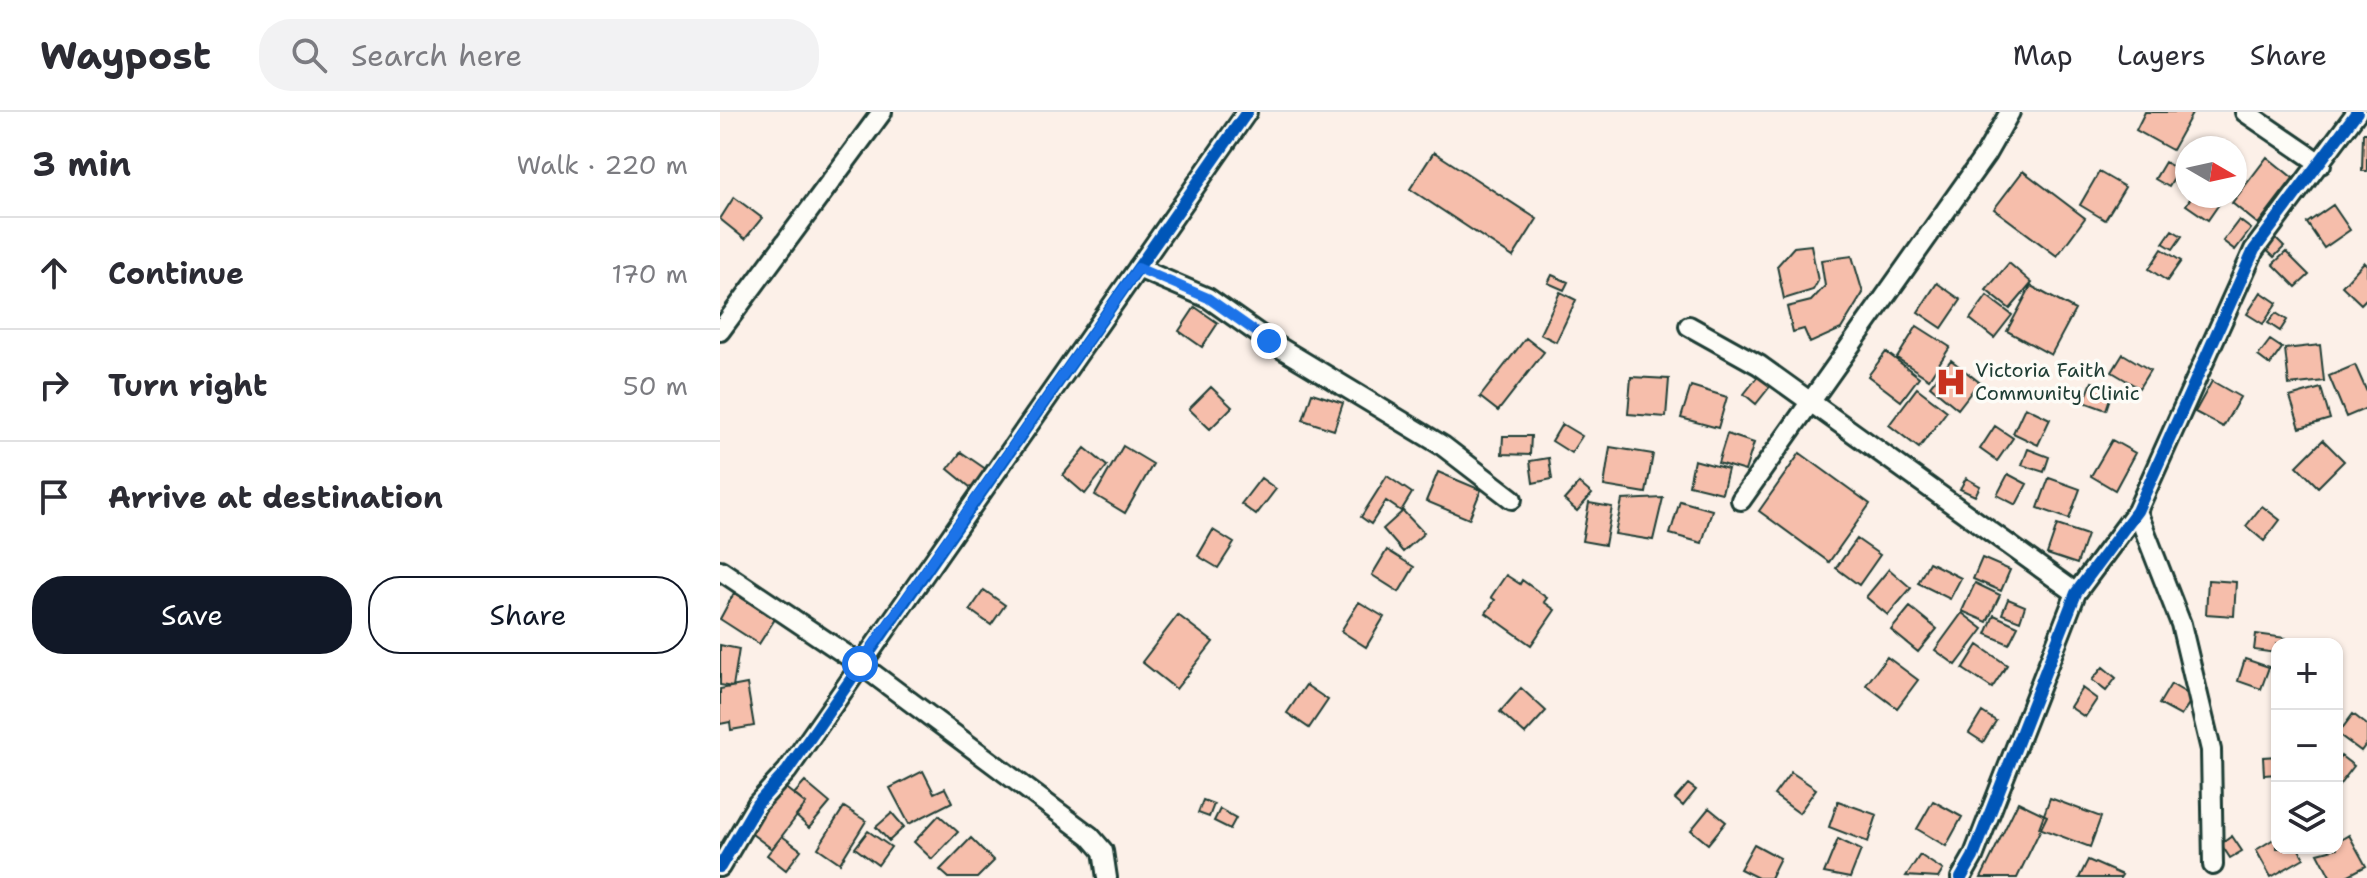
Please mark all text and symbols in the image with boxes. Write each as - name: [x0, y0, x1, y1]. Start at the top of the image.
- search box: [259, 19, 819, 91]
- text: Waypost: [40, 30, 211, 81]
- icon: search: [287, 33, 331, 77]
- text: Search here: [351, 35, 522, 76]
- text: Map: [2013, 36, 2073, 74]
- text: Layers: [2117, 36, 2206, 74]
- text: Share: [2250, 36, 2327, 74]
- north arrow: [2175, 136, 2247, 208]
- text: 3 min: [32, 141, 131, 187]
- text: Walk · 220 m: [516, 147, 688, 182]
- icon: ahead: [32, 251, 76, 295]
- text: Continue: [108, 253, 244, 294]
- text: 170 m: [611, 256, 688, 291]
- route end: [1251, 323, 1287, 359]
- place label: Victoria Faith Community Clinic: [1975, 357, 2140, 406]
- icon: right: [32, 363, 76, 407]
- text: Turn right: [108, 365, 267, 406]
- hospital icon: Victoria Faith Community Clinic: [1934, 365, 1968, 399]
- text: 50 m: [623, 368, 688, 403]
- icon: arrive: [32, 475, 76, 519]
- text: Arrive at destination: [108, 477, 443, 518]
- button: Save: [32, 576, 352, 654]
- button: Share: [368, 576, 688, 654]
- map controls: [2271, 638, 2343, 854]
- button: +: [2271, 638, 2343, 710]
- route start: [842, 646, 878, 682]
- button: −: [2271, 710, 2343, 782]
- button: layers: [2271, 782, 2343, 854]

